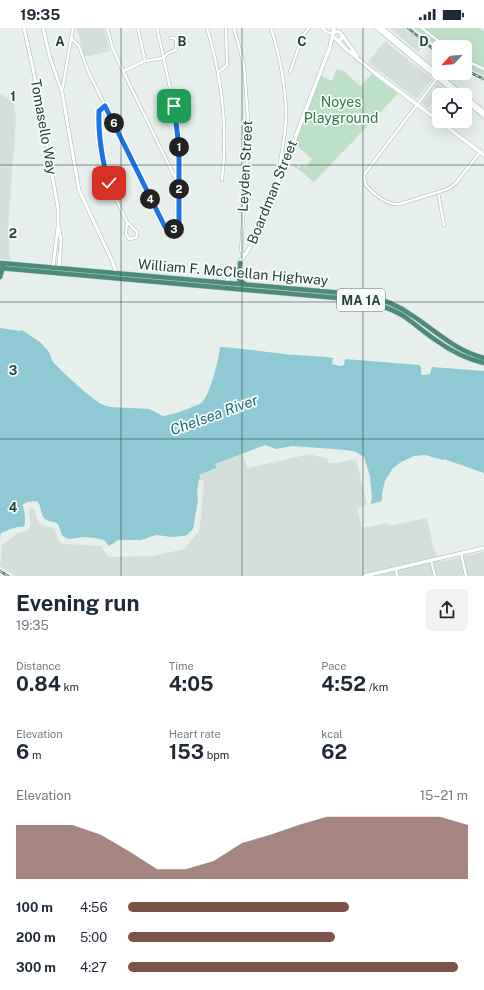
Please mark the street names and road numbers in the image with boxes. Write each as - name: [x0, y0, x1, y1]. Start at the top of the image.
- street label: Tomasello Way: [28, 78, 60, 176]
- street label: Leyden Street: [235, 120, 255, 212]
- street label: Boardman Street: [244, 138, 300, 246]
- street label: William F. McClellan Highway: [137, 256, 329, 288]
- road number: MA 1A: [337, 289, 385, 311]

